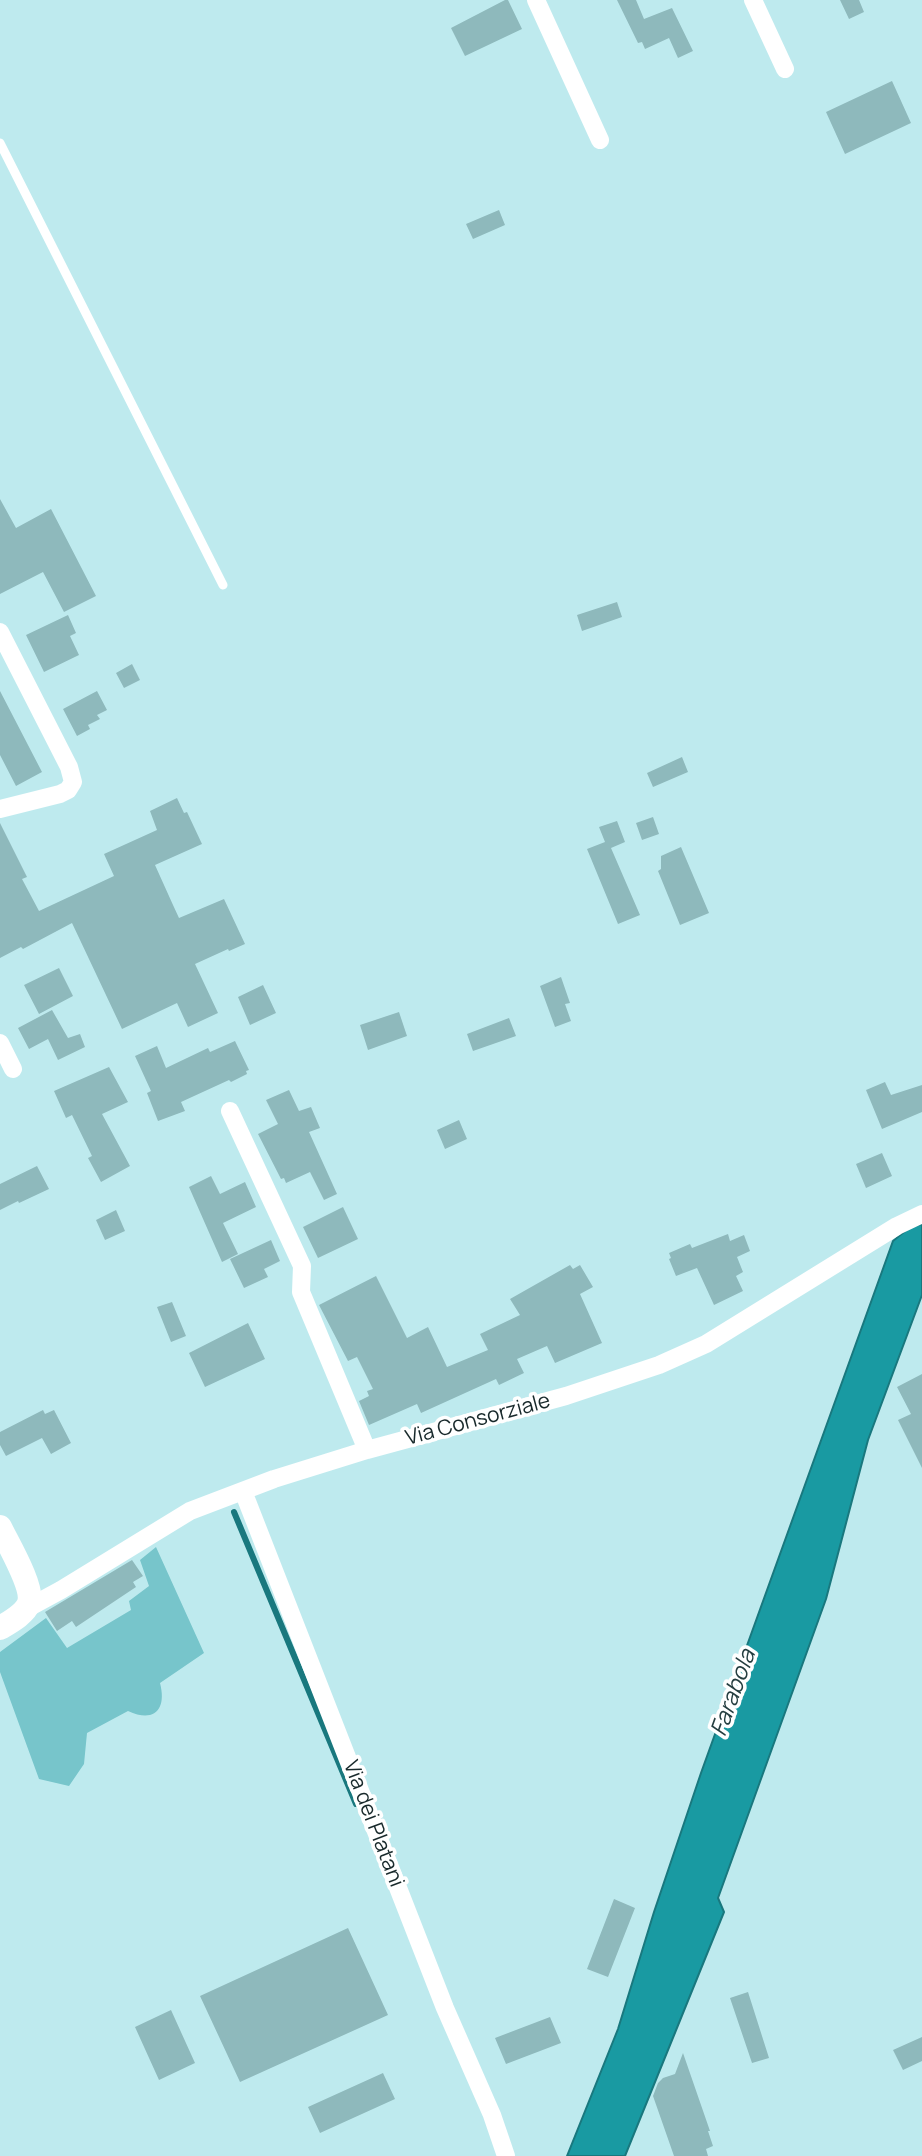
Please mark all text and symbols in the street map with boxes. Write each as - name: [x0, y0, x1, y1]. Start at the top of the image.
- street label: Via Consorziale: [403, 1389, 553, 1451]
- water label: Farabola: [706, 1646, 762, 1740]
- street label: Via dei Platani: [337, 1757, 409, 1891]

